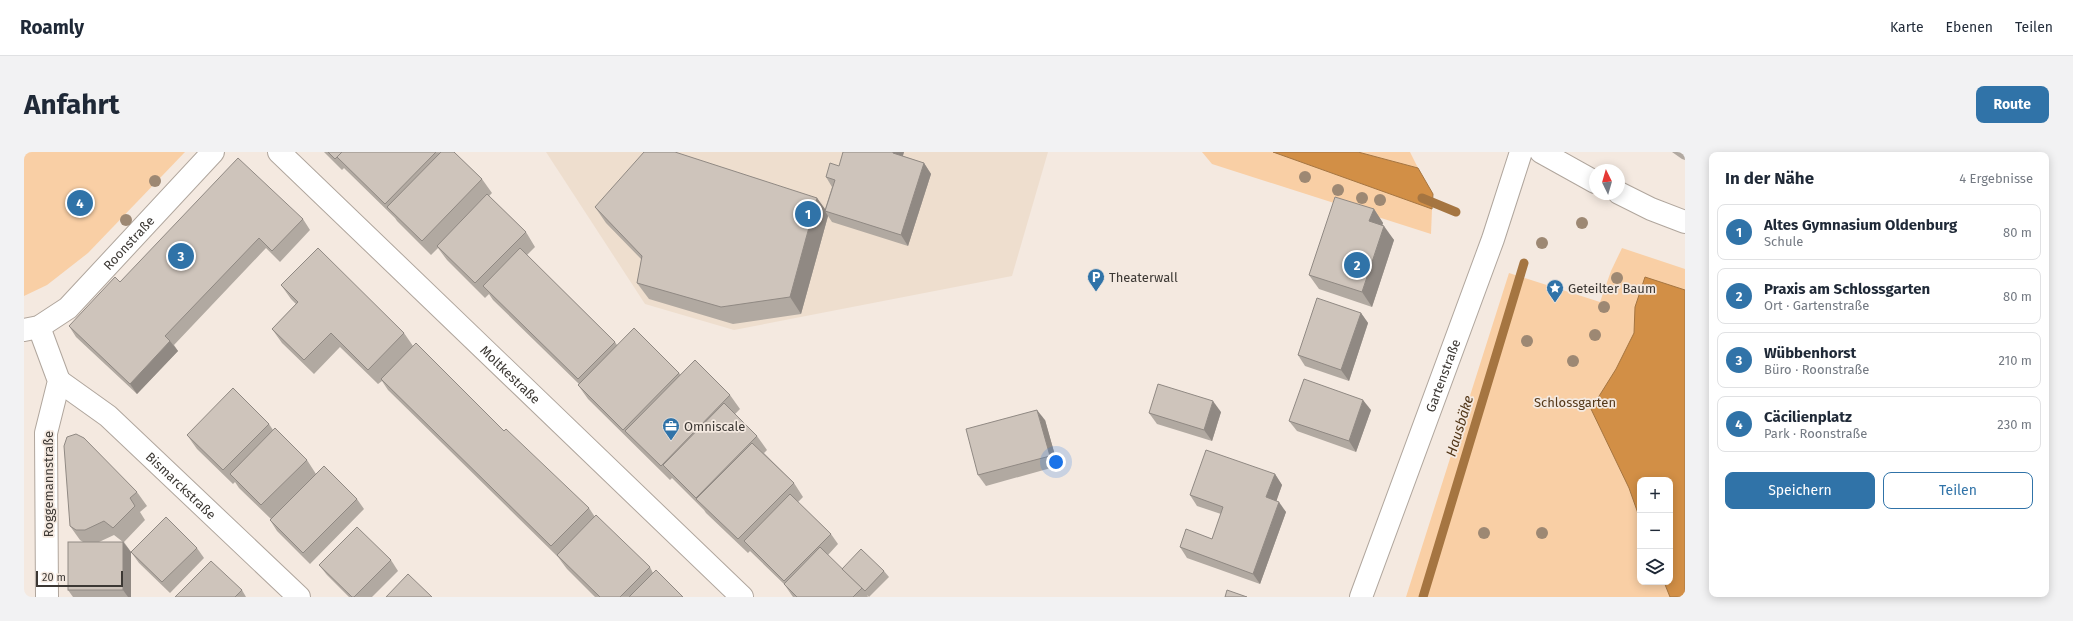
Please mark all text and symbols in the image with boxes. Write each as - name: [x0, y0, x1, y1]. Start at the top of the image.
- text: Roamly: [20, 16, 84, 39]
- text: Karte: [1890, 19, 1924, 36]
- text: Ebenen: [1946, 19, 1993, 36]
- text: Teilen: [2015, 19, 2053, 36]
- button: Route: [1976, 86, 2049, 123]
- text: Anfahrt: [24, 88, 120, 121]
- north arrow: [1589, 164, 1625, 200]
- text: In der Nähe: [1725, 168, 1814, 189]
- text: 4 Ergebnisse: [1959, 171, 2033, 186]
- pin: 4: [67, 188, 93, 218]
- pin: 1: [795, 199, 821, 229]
- street label: Roonstraße: [100, 213, 157, 273]
- text: Altes Gymnasium Oldenburg: [1764, 216, 1957, 234]
- text: 1: [1736, 225, 1742, 240]
- text: 80 m: [2003, 225, 2032, 240]
- text: Schule: [1764, 234, 1803, 249]
- pin: 3: [168, 241, 194, 271]
- pin: 2: [1344, 250, 1370, 280]
- parking icon: Theaterwall: [1086, 267, 1106, 292]
- place label: Theaterwall: [1109, 270, 1178, 285]
- place icon: Geteilter Baum: [1545, 278, 1565, 303]
- text: Praxis am Schlossgarten: [1764, 280, 1930, 298]
- place label: Geteilter Baum: [1568, 281, 1656, 296]
- text: 2: [1736, 289, 1742, 304]
- text: 80 m: [2003, 289, 2032, 304]
- text: Ort · Gartenstraße: [1764, 298, 1869, 313]
- street label: Gartenstraße: [1422, 337, 1463, 414]
- street label: Moltkestraße: [477, 342, 543, 407]
- text: Wübbenhorst: [1764, 344, 1856, 362]
- text: 3: [1736, 353, 1742, 368]
- text: 210 m: [1998, 353, 2032, 368]
- text: Büro · Roonstraße: [1764, 362, 1869, 377]
- water label: Hausbäke: [1443, 393, 1477, 459]
- park label: Schlossgarten: [1534, 395, 1616, 410]
- text: Cäcilienplatz: [1764, 408, 1852, 426]
- office icon: Omniscale: [661, 416, 681, 441]
- text: 4: [1735, 417, 1743, 432]
- text: 230 m: [1997, 417, 2032, 432]
- place label: Omniscale: [684, 419, 745, 434]
- text: Park · Roonstraße: [1764, 426, 1867, 441]
- street label: Roggemannstraße: [41, 431, 56, 537]
- street label: Bismarckstraße: [143, 449, 219, 522]
- your location: [1046, 452, 1066, 472]
- button: Speichern: [1725, 472, 1875, 509]
- button: Teilen: [1883, 472, 2033, 509]
- map controls: [1637, 477, 1673, 585]
- button: +: [1637, 477, 1673, 513]
- button: −: [1637, 513, 1673, 549]
- button: layers: [1637, 549, 1673, 585]
- scale bar: [36, 569, 123, 588]
- text: 20 m: [42, 571, 66, 584]

